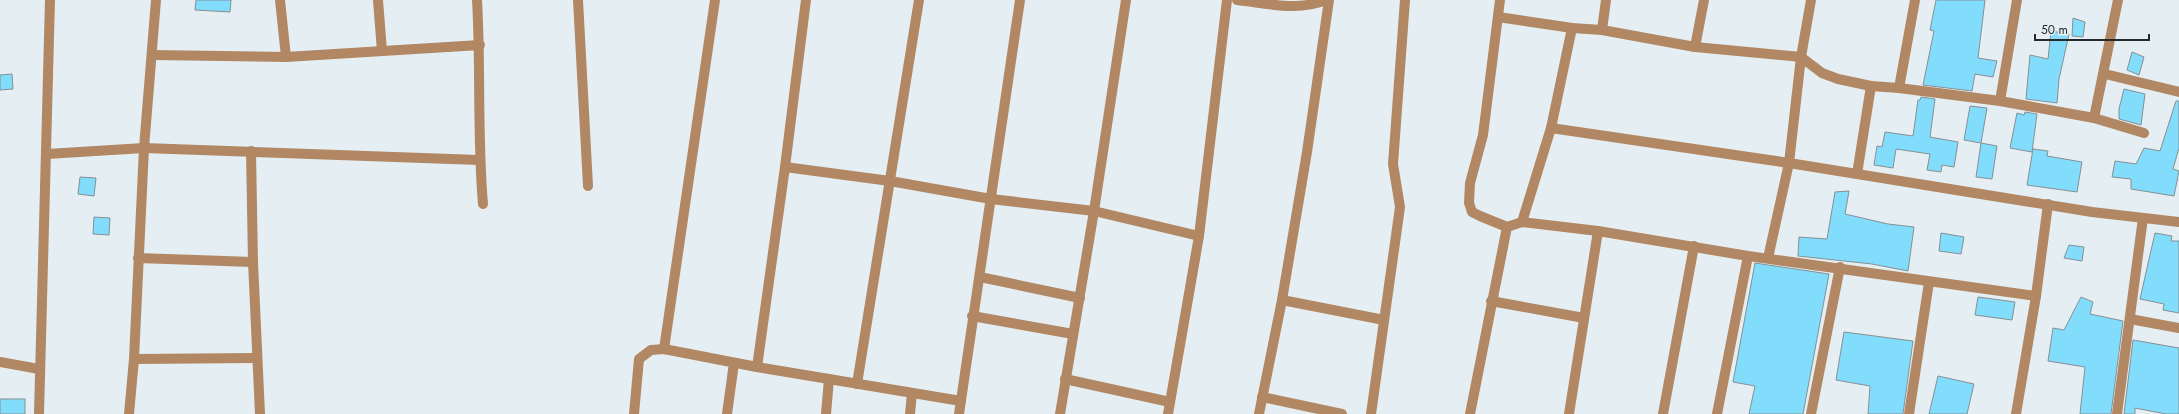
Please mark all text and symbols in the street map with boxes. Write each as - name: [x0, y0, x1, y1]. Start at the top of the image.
- scale bar: [2035, 16, 2149, 42]
- text: 50 m: [2041, 21, 2068, 39]

